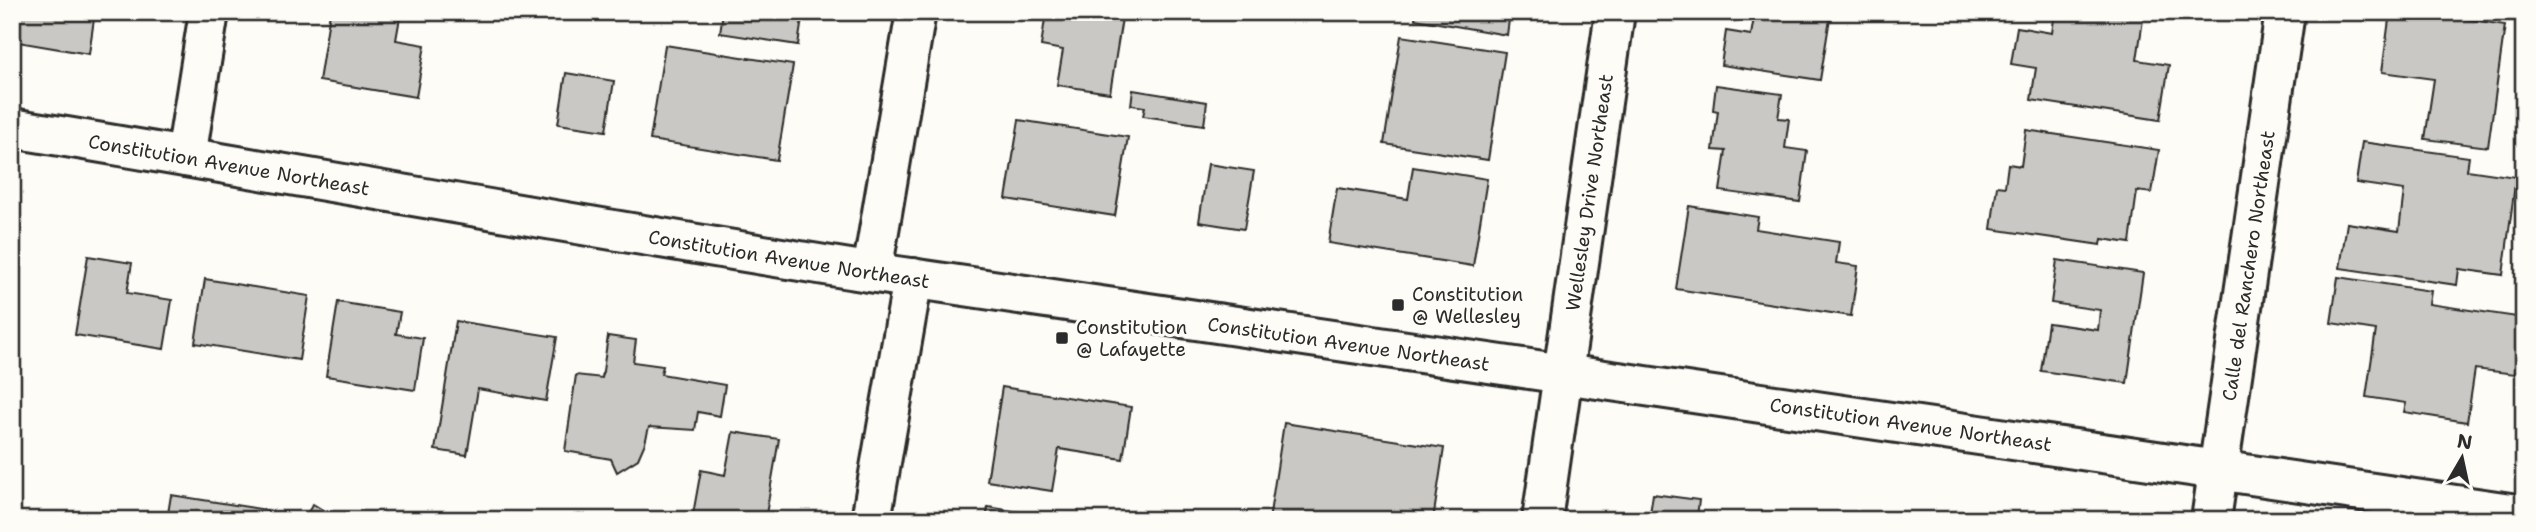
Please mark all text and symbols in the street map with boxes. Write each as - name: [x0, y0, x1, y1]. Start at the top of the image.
- street label: Wellesley Drive Northeast: [1560, 72, 1618, 312]
- street label: Constitution Avenue Northeast: [87, 128, 371, 201]
- street label: Calle del Ranchero Northeast: [2216, 129, 2280, 403]
- street label: Constitution Avenue Northeast: [646, 224, 932, 294]
- place label: Constitution @ Wellesley: [1412, 282, 1523, 329]
- marker: Constitution @ Wellesley: [1390, 297, 1406, 313]
- street label: Constitution Avenue Northeast: [1206, 311, 1491, 376]
- place label: Constitution @ Lafayette: [1076, 315, 1187, 362]
- marker: Constitution @ Lafayette: [1054, 330, 1070, 346]
- street label: Constitution Avenue Northeast: [1768, 392, 2054, 457]
- north arrow: [2428, 424, 2498, 494]
- text: N: [2455, 428, 2474, 455]

